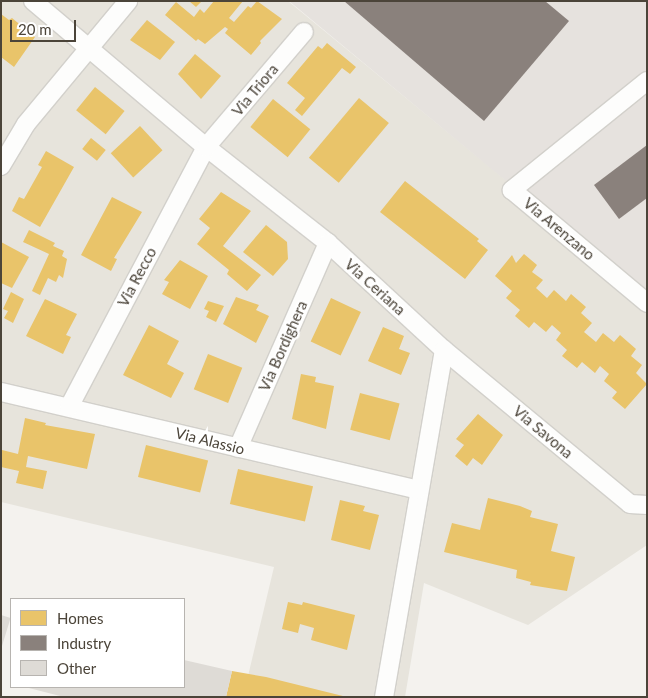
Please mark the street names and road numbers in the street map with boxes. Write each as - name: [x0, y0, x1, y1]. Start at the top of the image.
- street label: Via Triora: [228, 60, 282, 120]
- street label: Via Arenzano: [520, 194, 598, 264]
- street label: Via Recco: [114, 244, 160, 310]
- street label: Via Ceriana: [341, 255, 409, 319]
- street label: Via Bordighera: [255, 298, 311, 394]
- street label: Via Savona: [510, 402, 576, 462]
- street label: Via Alassio: [173, 424, 247, 458]

